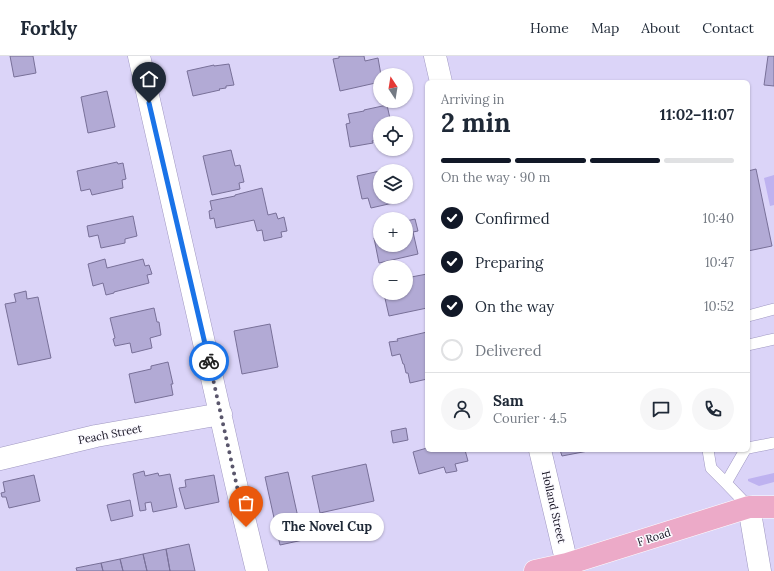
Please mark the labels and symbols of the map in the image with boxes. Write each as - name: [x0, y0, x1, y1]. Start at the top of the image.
- pin: [132, 62, 166, 103]
- north arrow: [373, 68, 413, 108]
- courier: [189, 341, 229, 381]
- street label: Peach Street: [77, 421, 144, 447]
- street label: Holland Street: [539, 469, 569, 545]
- pin: [229, 486, 263, 527]
- callout: The Novel Cup: [270, 513, 384, 541]
- street label: F Road: [635, 525, 673, 549]

